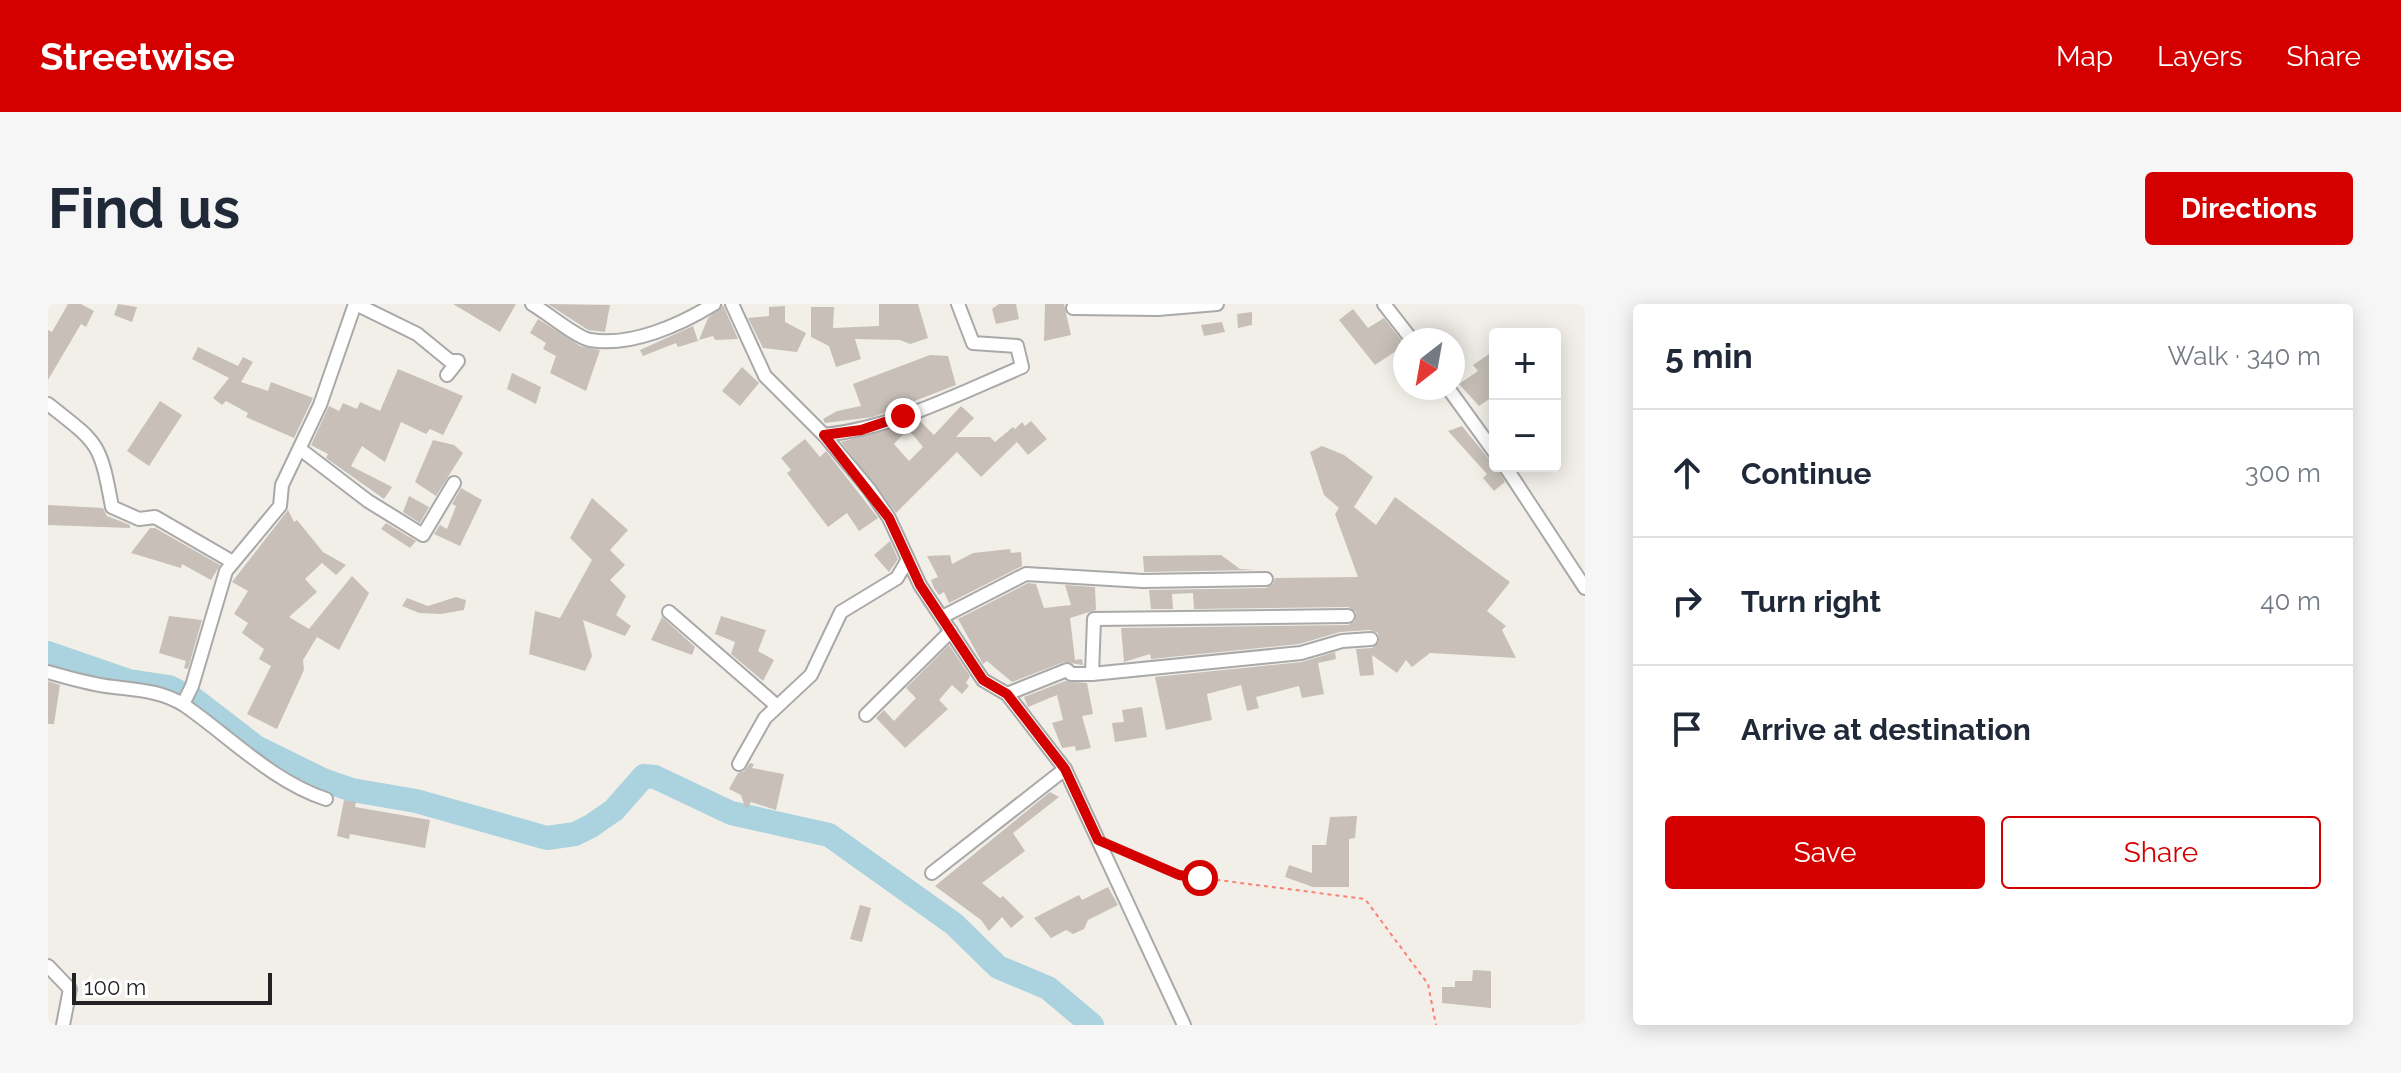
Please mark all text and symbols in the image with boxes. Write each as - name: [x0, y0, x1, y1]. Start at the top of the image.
- text: Streetwise: [40, 34, 235, 79]
- text: Map: [2056, 40, 2113, 73]
- text: Layers: [2157, 40, 2243, 73]
- text: Share: [2287, 40, 2361, 73]
- button: Directions: [2145, 172, 2353, 245]
- text: Find us: [48, 175, 240, 241]
- north arrow: [1393, 328, 1465, 400]
- map controls: [1489, 328, 1561, 472]
- button: +: [1489, 328, 1561, 400]
- text: 5 min: [1665, 336, 1753, 376]
- text: Walk · 340 m: [2167, 341, 2321, 371]
- route end: [885, 398, 921, 434]
- button: −: [1489, 400, 1561, 472]
- icon: ahead: [1665, 451, 1709, 495]
- text: Continue: [1741, 456, 1872, 491]
- text: 300 m: [2245, 458, 2321, 488]
- icon: right: [1665, 579, 1709, 623]
- text: Turn right: [1741, 584, 1881, 619]
- text: 40 m: [2260, 586, 2321, 616]
- icon: arrive: [1665, 707, 1709, 751]
- text: Arrive at destination: [1741, 712, 2031, 747]
- button: Save: [1665, 816, 1985, 889]
- button: Share: [2001, 816, 2321, 889]
- route start: [1182, 860, 1218, 896]
- scale bar: [72, 969, 272, 1005]
- text: 100 m: [84, 974, 146, 1000]

